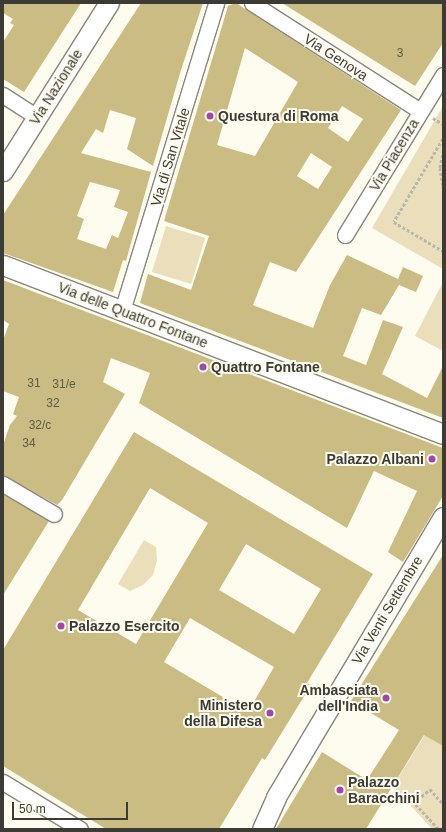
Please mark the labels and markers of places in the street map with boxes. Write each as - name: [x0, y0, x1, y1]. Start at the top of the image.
- place label: Questura di Roma: [218, 108, 339, 124]
- marker: Questura di Roma: [205, 111, 215, 121]
- place label: Quattro Fontane: [211, 359, 320, 375]
- marker: Quattro Fontane: [198, 362, 208, 372]
- place label: Palazzo Albani: [326, 451, 424, 467]
- marker: Palazzo Albani: [427, 454, 437, 464]
- place label: Palazzo Esercito: [69, 618, 179, 634]
- marker: Palazzo Esercito: [56, 621, 66, 631]
- place label: Ambasciata dell'India: [299, 682, 378, 714]
- marker: Ambasciata dell'India: [381, 693, 391, 703]
- place label: Ministero della Difesa: [184, 697, 262, 730]
- marker: Ministero della Difesa: [265, 708, 275, 718]
- place label: Palazzo Baracchini: [348, 774, 420, 806]
- marker: Palazzo Baracchini: [335, 785, 345, 795]

